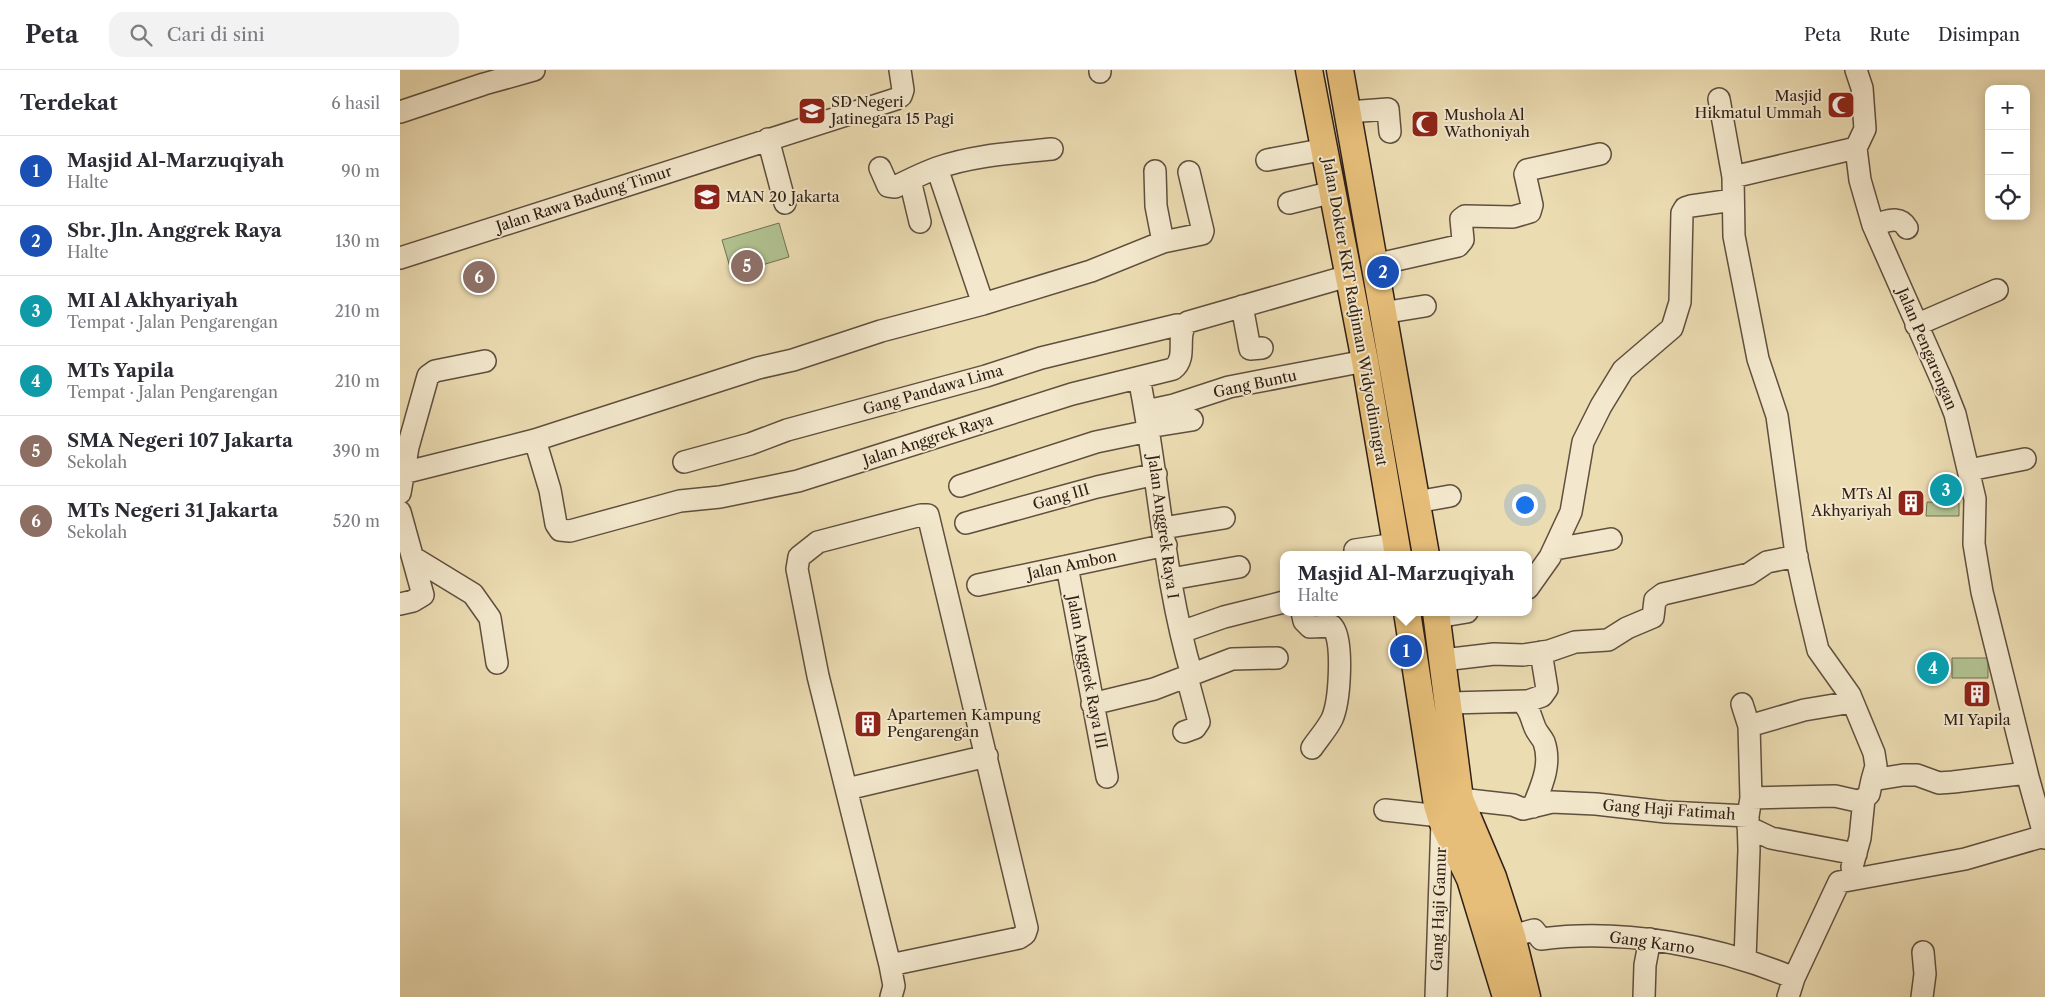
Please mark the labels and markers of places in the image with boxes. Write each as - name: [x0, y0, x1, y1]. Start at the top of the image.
- place label: Masjid Hikmatul Ummah: [1695, 86, 1823, 122]
- mosque icon: Masjid Hikmatul Ummah: [1826, 90, 1856, 120]
- place label: SD Negeri Jatinegara 15 Pagi: [829, 92, 954, 128]
- school or university icon: SD Negeri Jatinegara 15 Pagi: [797, 96, 827, 126]
- place label: Mushola Al Wathoniyah: [1443, 105, 1531, 141]
- mosque icon: Mushola Al Wathoniyah: [1410, 109, 1440, 139]
- school or university icon: MAN 20 Jakarta: [692, 182, 722, 212]
- place label: MAN 20 Jakarta: [726, 187, 840, 206]
- pin: 5: [731, 247, 763, 285]
- pin: 2: [1367, 253, 1399, 291]
- pin: 6: [463, 258, 495, 296]
- pin: 3: [1930, 471, 1962, 509]
- place label: MTs Al Akhyariyah: [1810, 484, 1893, 520]
- building icon: MTs Al Akhyariyah: [1896, 488, 1926, 518]
- pin: 1: [1390, 632, 1422, 670]
- pin: 4: [1917, 649, 1949, 687]
- building icon: MI Yapila: [1962, 679, 1992, 709]
- place label: Apartemen Kampung Pengarengan: [886, 705, 1040, 741]
- building icon: Apartemen Kampung Pengarengan: [853, 709, 883, 739]
- place label: MI Yapila: [1943, 710, 2011, 729]

